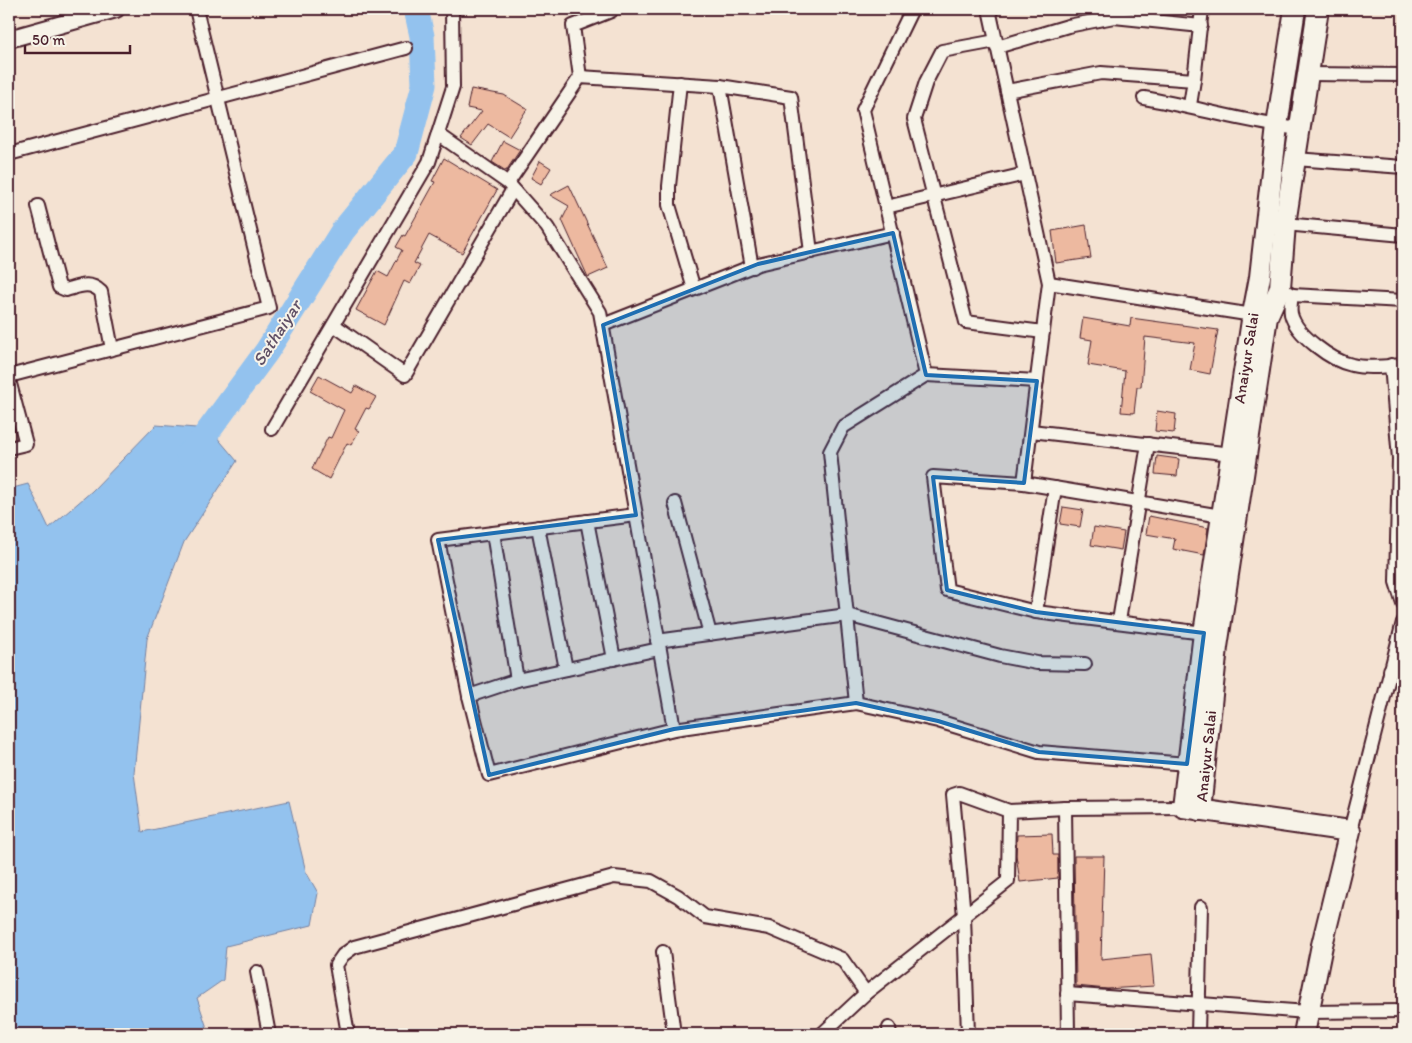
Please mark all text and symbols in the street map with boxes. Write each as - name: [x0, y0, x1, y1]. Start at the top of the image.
- scale bar: [25, 22, 130, 54]
- text: 50 m: [32, 31, 65, 49]
- water label: Sathaiyar: [248, 294, 307, 370]
- street label: Anaiyur Salai: [1229, 311, 1263, 405]
- street label: Anaiyur Salai: [1192, 709, 1220, 803]

